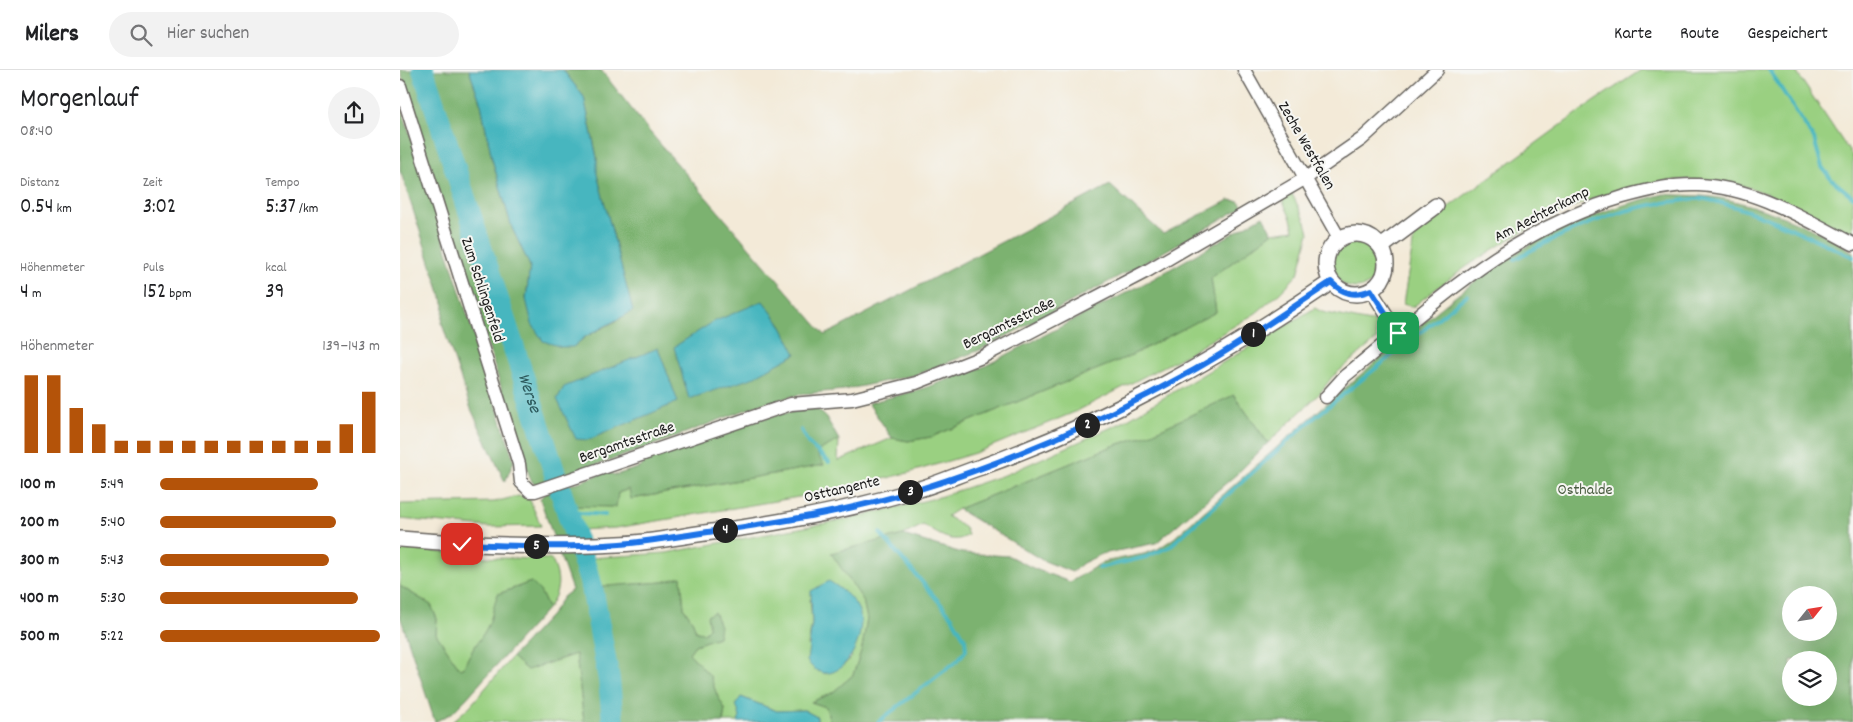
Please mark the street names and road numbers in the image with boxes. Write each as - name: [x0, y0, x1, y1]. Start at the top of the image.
- street label: Zeche Westfalen: [1271, 97, 1341, 195]
- street label: Am Aechterkamp: [1490, 181, 1594, 249]
- street label: Zum Schlingenfeld: [454, 235, 510, 345]
- street label: Bergamtsstraße: [959, 292, 1059, 356]
- street label: Bergamtsstraße: [576, 416, 678, 470]
- street label: Osttangente: [802, 470, 882, 510]

